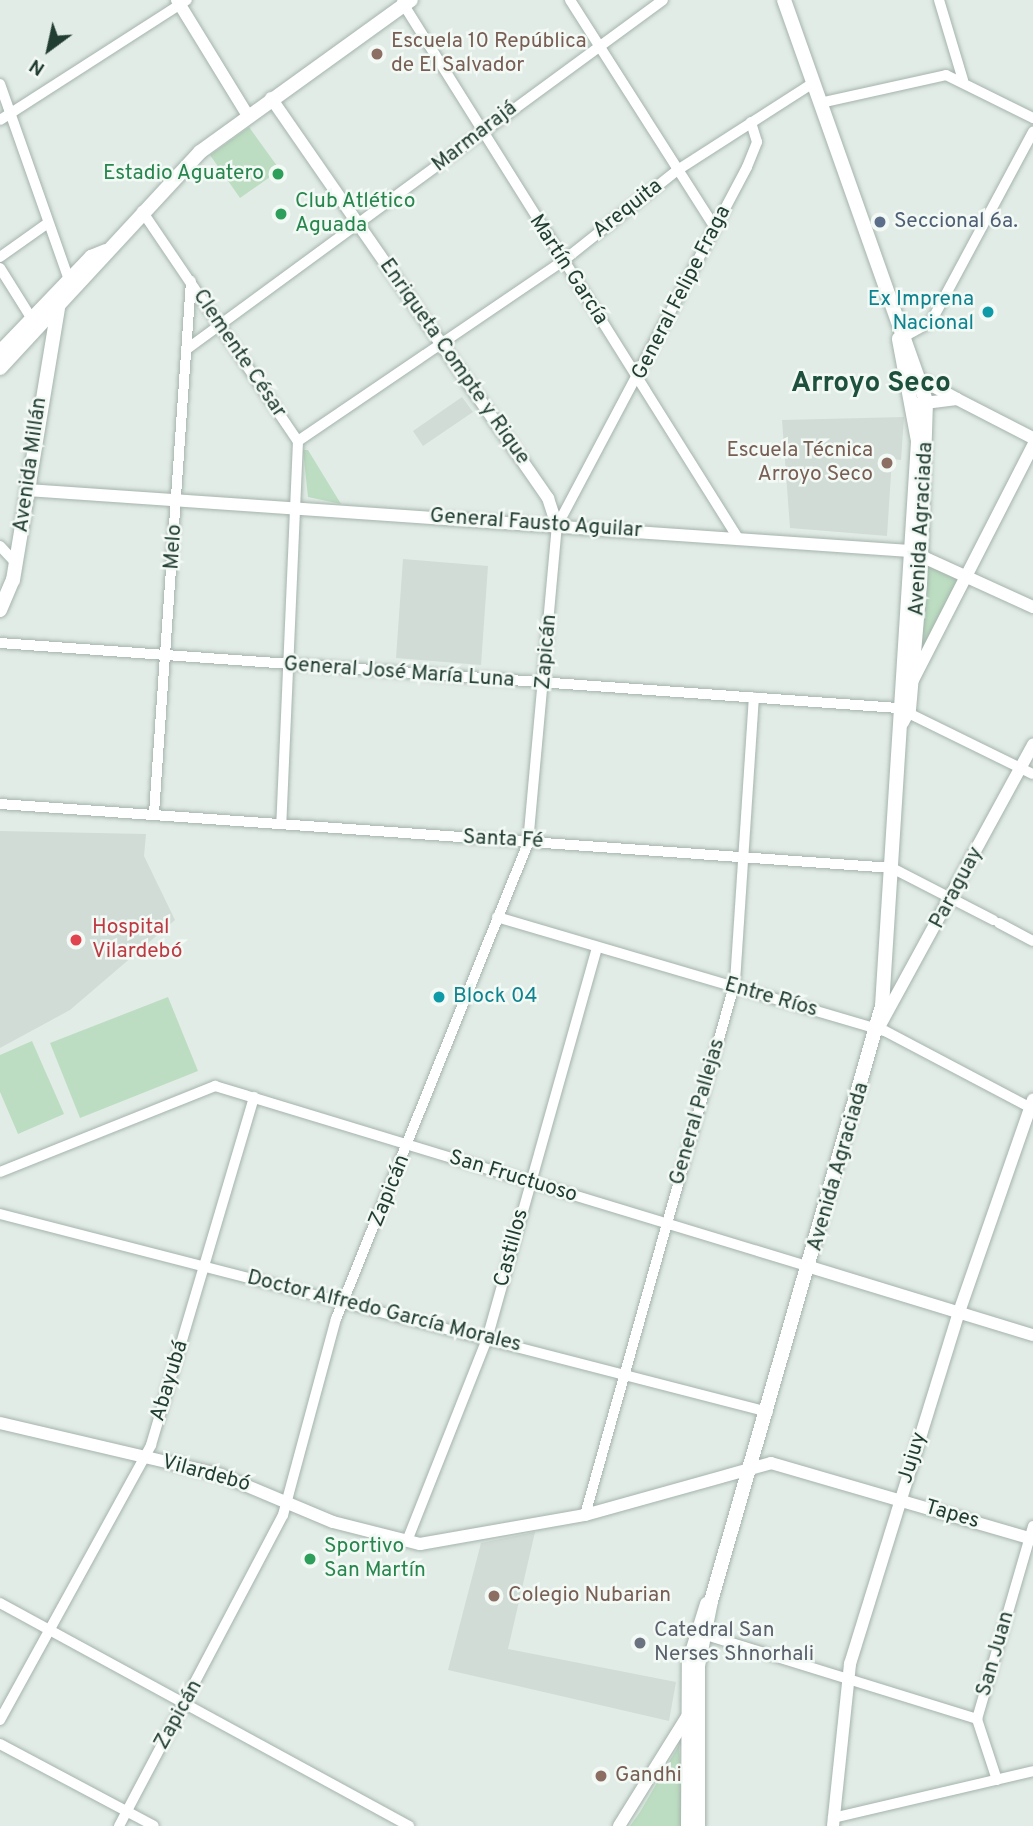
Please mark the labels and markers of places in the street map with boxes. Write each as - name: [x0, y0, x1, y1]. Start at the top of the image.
- place label: Escuela 10 República de El Salvador: [391, 29, 586, 79]
- marker: Escuela 10 República de El Salvador: [369, 46, 385, 62]
- place label: Estadio Aguatero: [102, 161, 264, 187]
- marker: Estadio Aguatero: [270, 166, 286, 182]
- place label: Club Atlético Aguada: [295, 189, 416, 239]
- marker: Club Atlético Aguada: [273, 206, 289, 222]
- place label: Seccional 6a.: [894, 209, 1018, 235]
- marker: Seccional 6a.: [872, 214, 888, 230]
- place label: Ex Imprena Nacional: [868, 287, 974, 337]
- marker: Ex Imprena Nacional: [980, 304, 996, 320]
- place label: Escuela Técnica Arroyo Seco: [726, 438, 873, 488]
- marker: Escuela Técnica Arroyo Seco: [879, 455, 895, 471]
- place label: Hospital Vilardebó: [92, 915, 182, 965]
- marker: Hospital Vilardebó: [66, 930, 86, 950]
- place label: Block 04: [453, 984, 537, 1010]
- marker: Block 04: [431, 989, 447, 1005]
- place label: Sportivo San Martín: [324, 1534, 426, 1584]
- marker: Sportivo San Martín: [302, 1551, 318, 1567]
- place label: Colegio Nubarian: [508, 1583, 671, 1609]
- marker: Colegio Nubarian: [486, 1588, 502, 1604]
- place label: Catedral San Nerses Shnorhali: [654, 1618, 814, 1668]
- marker: Catedral San Nerses Shnorhali: [632, 1635, 648, 1651]
- place label: Gandhi: [615, 1763, 682, 1789]
- marker: Gandhi: [593, 1768, 609, 1784]

